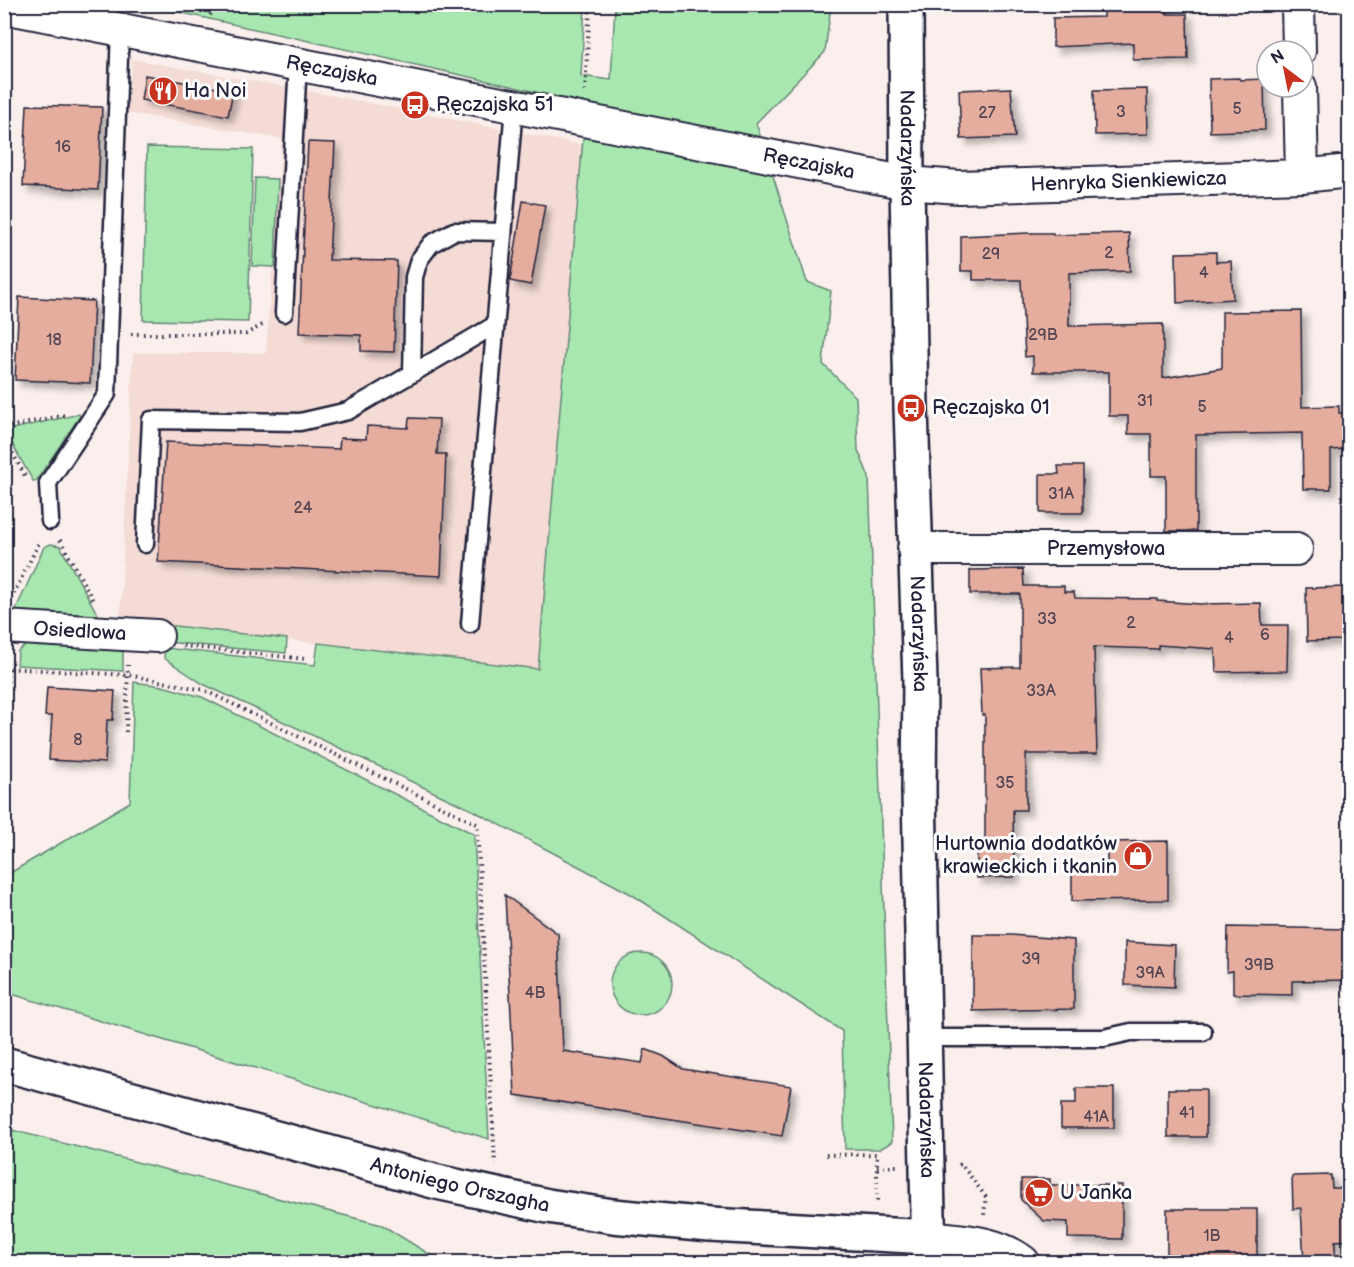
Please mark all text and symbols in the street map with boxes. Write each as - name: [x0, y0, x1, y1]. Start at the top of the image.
- north arrow: [1255, 39, 1315, 99]
- text: N: [1268, 46, 1288, 69]
- street label: Ręczajska: [284, 50, 380, 92]
- restaurant icon: Ha Noi: [147, 75, 179, 107]
- place label: Ha Noi: [184, 79, 246, 103]
- bus stop icon: Ręczajska 51: [399, 89, 431, 121]
- street label: Nadarzyńska: [894, 89, 919, 207]
- place label: Ręczajska 51: [436, 93, 553, 117]
- house number: 5: [1232, 100, 1242, 119]
- house number: 3: [1116, 103, 1126, 122]
- house number: 27: [978, 104, 996, 123]
- house number: 16: [55, 138, 71, 157]
- street label: Ręczajska: [761, 143, 857, 185]
- street label: Henryka Sienkiewicza: [1030, 166, 1227, 197]
- house number: 2: [1104, 244, 1114, 263]
- house number: 29: [982, 245, 1000, 264]
- house number: 4: [1199, 264, 1209, 283]
- house number: 29B: [1028, 326, 1058, 345]
- house number: 18: [46, 331, 62, 350]
- bus stop icon: Ręczajska 01: [895, 392, 927, 424]
- house number: 31: [1137, 392, 1153, 411]
- place label: Ręczajska 01: [932, 396, 1050, 420]
- house number: 5: [1197, 398, 1207, 417]
- house number: 31A: [1048, 485, 1074, 504]
- house number: 24: [294, 499, 313, 518]
- street label: Przemysłowa: [1047, 537, 1165, 561]
- street label: Nadarzyńska: [905, 575, 932, 692]
- house number: 33: [1037, 610, 1057, 629]
- house number: 2: [1126, 614, 1136, 633]
- street label: Osiedlowa: [33, 617, 127, 646]
- house number: 6: [1260, 626, 1270, 645]
- house number: 4: [1224, 629, 1234, 648]
- house number: 33A: [1026, 682, 1056, 701]
- house number: 8: [73, 731, 83, 750]
- house number: 35: [995, 774, 1015, 793]
- place label: Hurtownia dodatków krawieckich i tkanin: [935, 832, 1118, 879]
- shop icon: Hurtownia dodatków krawieckich i tkanin: [1122, 840, 1154, 872]
- house number: 39: [1021, 950, 1041, 969]
- house number: 39B: [1244, 956, 1274, 975]
- house number: 39A: [1136, 964, 1165, 983]
- house number: 4B: [525, 984, 545, 1003]
- street label: Nadarzyńska: [913, 1061, 939, 1178]
- house number: 41: [1179, 1104, 1195, 1123]
- house number: 41A: [1083, 1108, 1109, 1127]
- street label: Antoniego Orszagha: [368, 1152, 552, 1218]
- supermarket icon: U Janka: [1023, 1177, 1055, 1209]
- place label: U Janka: [1060, 1181, 1132, 1205]
- house number: 1B: [1203, 1227, 1221, 1246]

